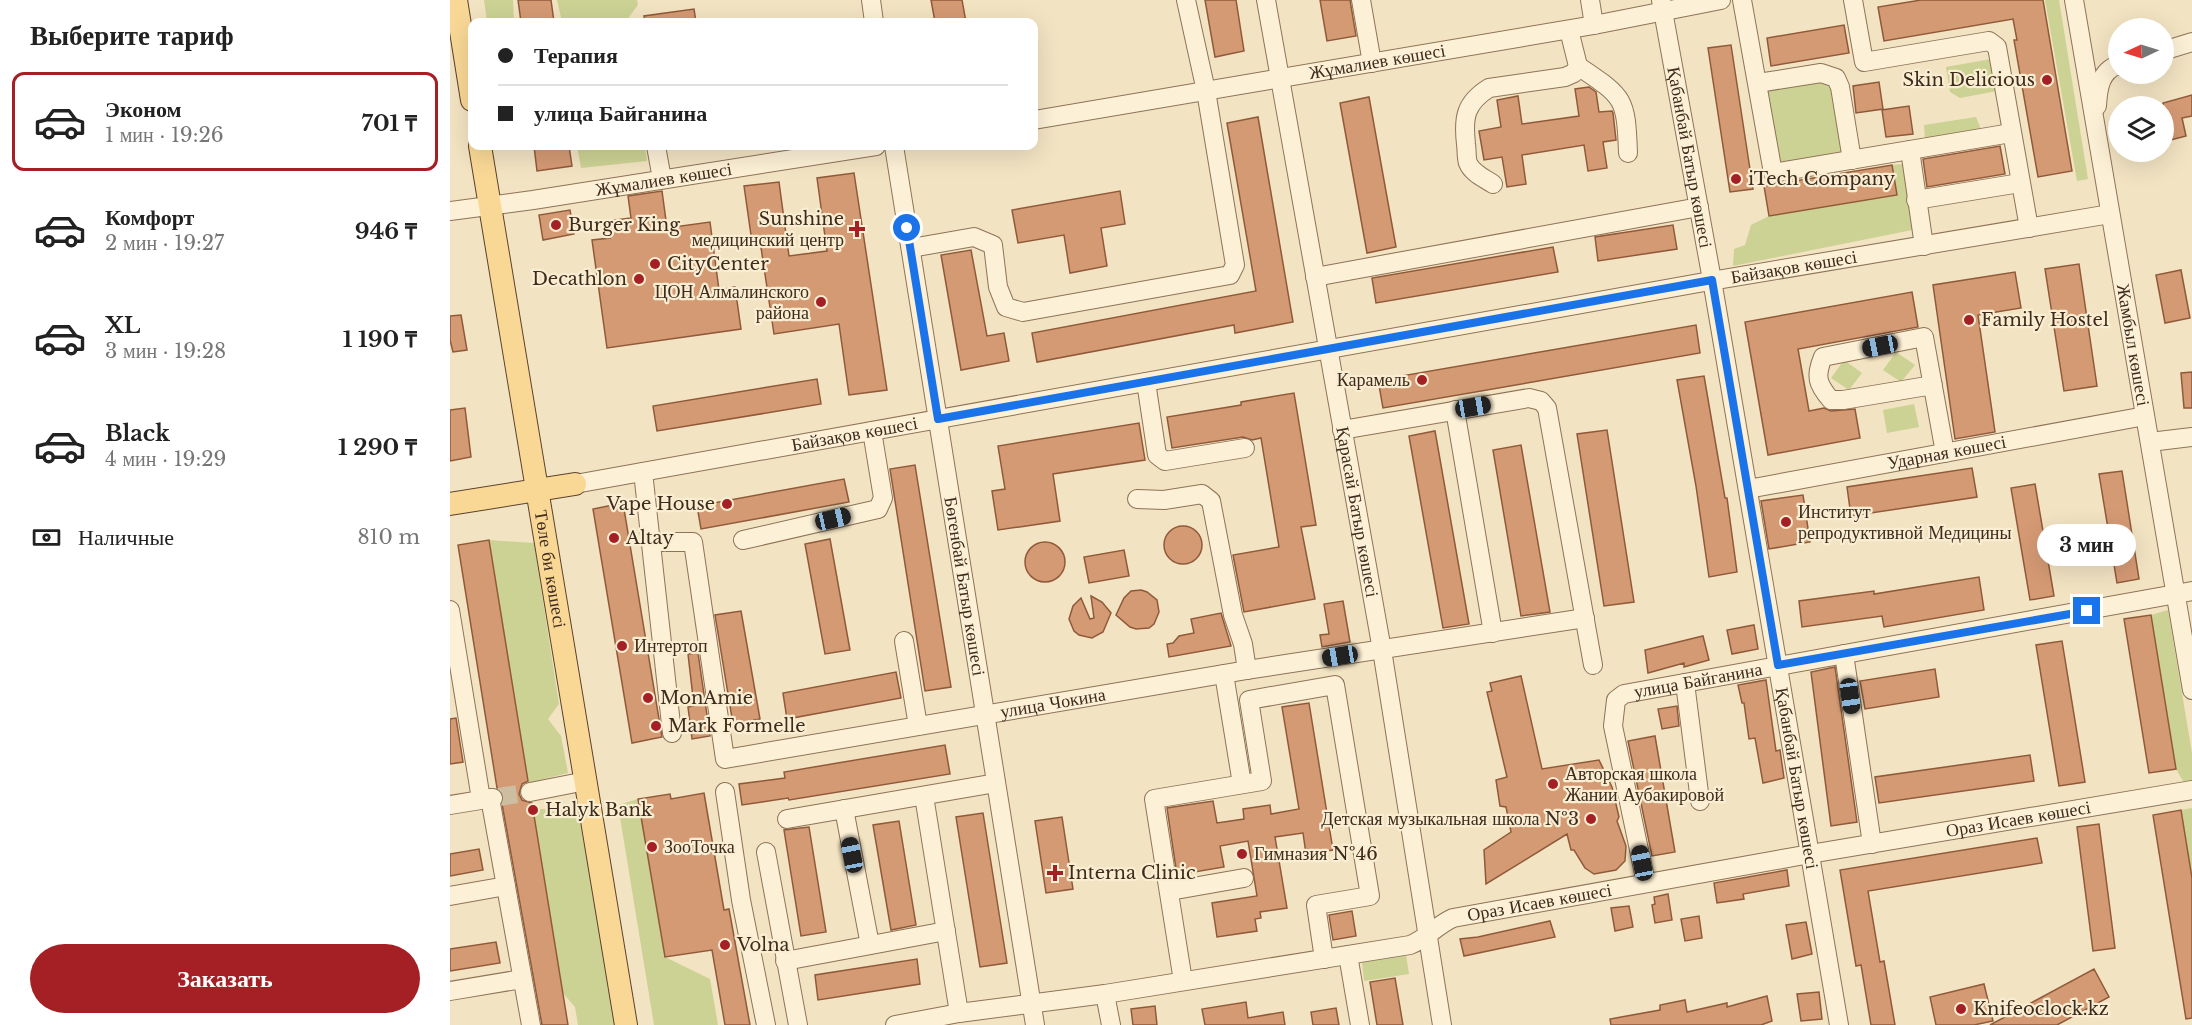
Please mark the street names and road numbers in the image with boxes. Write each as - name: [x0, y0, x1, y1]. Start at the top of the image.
- street label: Жұмалиев көшесі: [1307, 39, 1447, 84]
- street label: Қабанбай Батыр көшесі: [1662, 65, 1717, 250]
- street label: Жұмалиев көшесі: [594, 158, 734, 201]
- street label: Байзақов көшесі: [1729, 246, 1859, 288]
- street label: Жамбыл көшесі: [2112, 282, 2154, 408]
- street label: Байзақов көшесі: [790, 412, 919, 456]
- street label: Қарасай Батыр көшесі: [1331, 425, 1383, 599]
- street label: Ударная көшесі: [1885, 431, 2008, 474]
- street label: Бөгенбай Батыр көшесі: [939, 495, 990, 678]
- street label: Төле би көшесі: [530, 509, 571, 630]
- street label: улица Байганина: [1632, 658, 1764, 703]
- street label: улица Чокина: [999, 683, 1107, 723]
- street label: Қабанбай Батыр көшесі: [1771, 686, 1823, 871]
- street label: Ораз Исаев көшесі: [1944, 796, 2092, 842]
- street label: Ораз Исаев көшесі: [1466, 879, 1613, 926]

